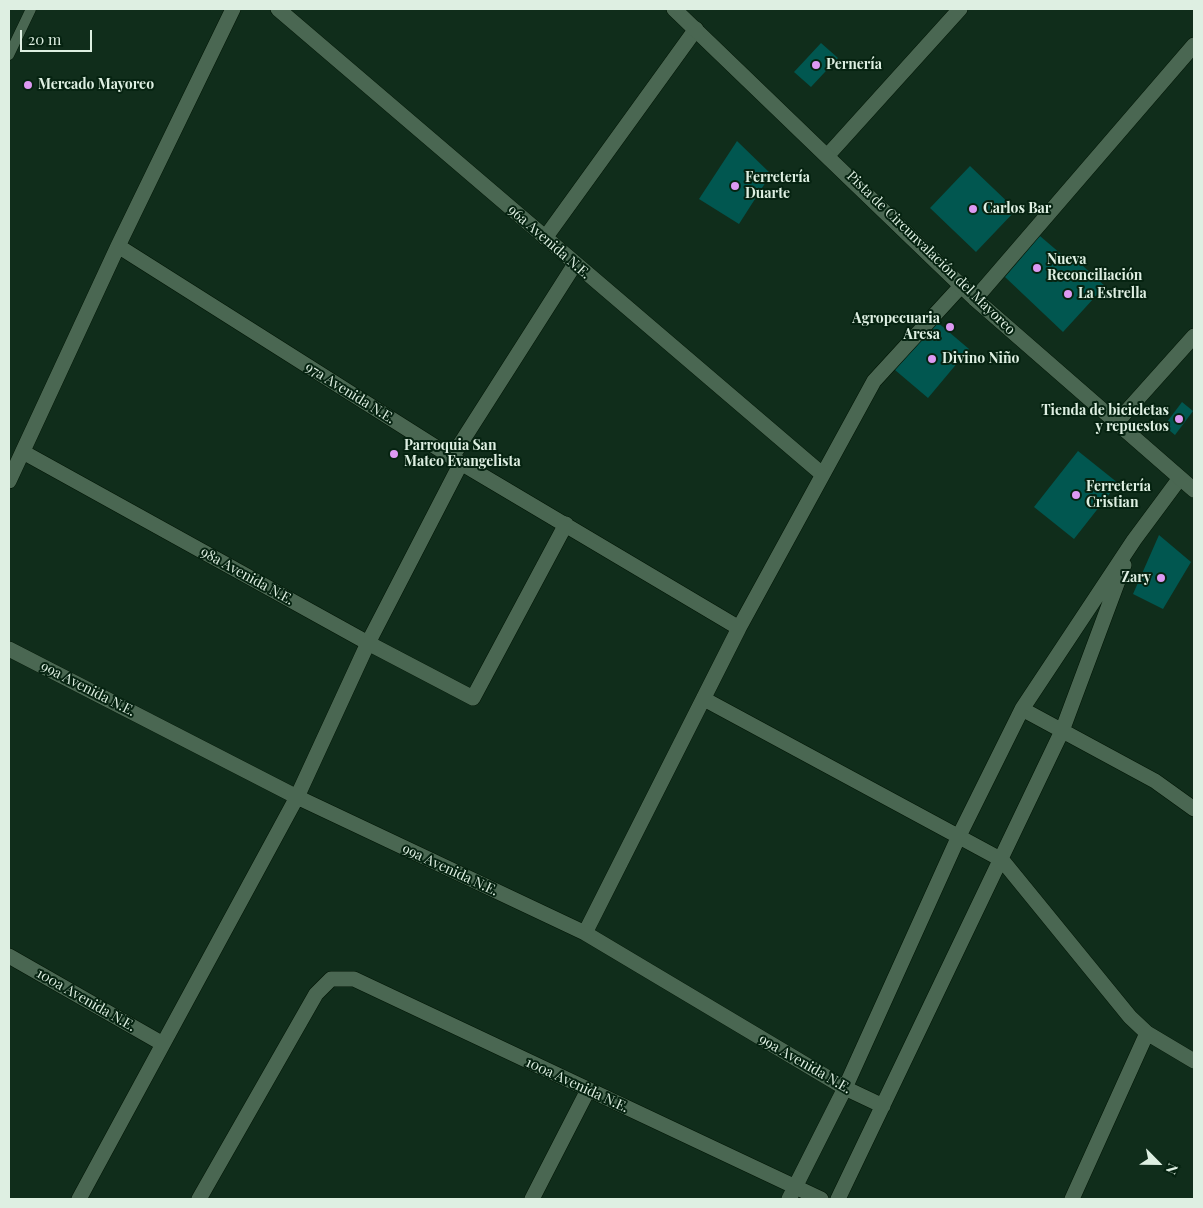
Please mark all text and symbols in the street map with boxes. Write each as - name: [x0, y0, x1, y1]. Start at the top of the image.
- scale bar: [22, 20, 95, 52]
- text: 20 m: [28, 29, 61, 49]
- place label: Pernería: [826, 57, 882, 73]
- marker: Pernería: [810, 59, 822, 71]
- place label: Mercado Mayoreo: [38, 77, 154, 93]
- marker: Mercado Mayoreo: [22, 79, 34, 91]
- street label: Pista de Circunvalación del Mayoreo: [843, 168, 1019, 338]
- place label: Ferretería Duarte: [745, 170, 810, 202]
- marker: Ferretería Duarte: [729, 180, 741, 192]
- place label: Carlos Bar: [983, 201, 1051, 217]
- street label: 96a Avenida N.E.: [504, 202, 594, 282]
- marker: Carlos Bar: [967, 203, 979, 215]
- place label: Nueva Reconciliación: [1047, 252, 1142, 284]
- marker: Nueva Reconciliación: [1031, 262, 1043, 274]
- place label: La Estrella: [1078, 286, 1147, 302]
- marker: La Estrella: [1062, 288, 1074, 300]
- place label: Agropecuaria Aresa: [852, 311, 940, 344]
- marker: Agropecuaria Aresa: [944, 321, 956, 333]
- place label: Divino Niño: [942, 351, 1019, 367]
- marker: Divino Niño: [926, 353, 938, 365]
- street label: 97a Avenida N.E.: [302, 359, 398, 427]
- place label: Tienda de bicicletas y repuestos: [1041, 403, 1169, 436]
- marker: Tienda de bicicletas y repuestos: [1173, 413, 1185, 425]
- place label: Parroquia San Mateo Evangelista: [404, 438, 521, 471]
- marker: Parroquia San Mateo Evangelista: [388, 448, 400, 460]
- place label: Ferretería Cristian: [1086, 479, 1151, 512]
- marker: Ferretería Cristian: [1070, 489, 1082, 501]
- street label: 98a Avenida N.E.: [198, 543, 296, 609]
- place label: Zary: [1122, 570, 1151, 586]
- marker: Zary: [1155, 572, 1167, 584]
- street label: 99a Avenida N.E.: [38, 658, 138, 720]
- street label: 99a Avenida N.E.: [399, 840, 501, 900]
- street label: 100a Avenida N.E.: [34, 965, 138, 1035]
- street label: 99a Avenida N.E.: [756, 1031, 854, 1097]
- street label: 100a Avenida N.E.: [523, 1054, 631, 1116]
- north arrow: [1133, 1138, 1183, 1188]
- text: N: [1162, 1161, 1183, 1177]

